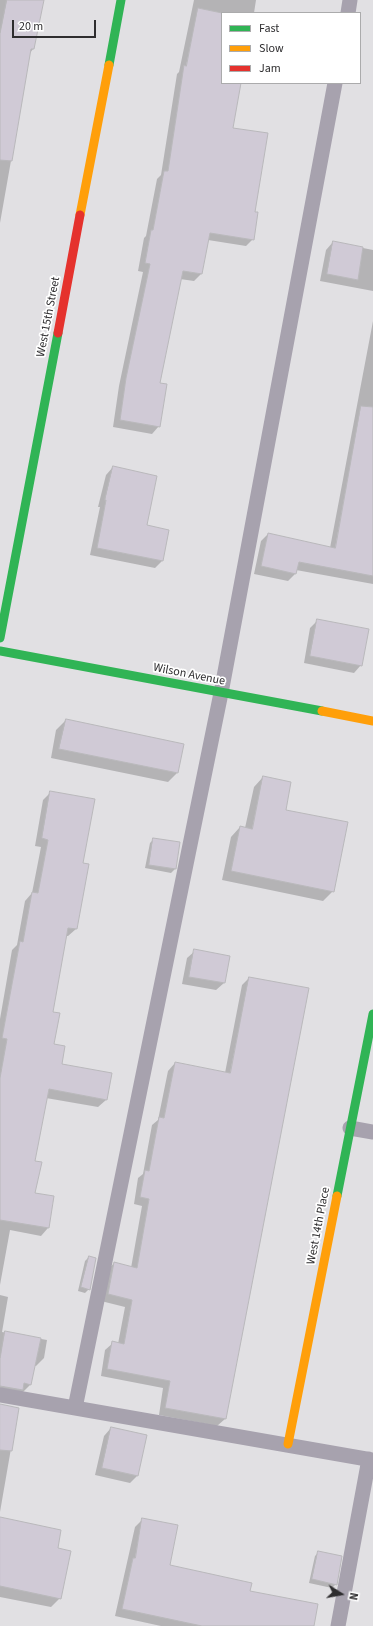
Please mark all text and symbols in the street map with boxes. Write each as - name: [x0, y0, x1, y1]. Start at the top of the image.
- scale bar: [14, 12, 98, 38]
- legend: [221, 12, 361, 84]
- text: 20 m: [19, 18, 43, 35]
- text: Fast: [259, 20, 279, 37]
- text: Slow: [259, 40, 284, 57]
- text: Jam: [259, 60, 281, 77]
- street label: West 15th Street: [34, 276, 64, 358]
- street label: Wilson Avenue: [152, 661, 226, 689]
- street label: West 14th Place: [304, 1186, 334, 1266]
- north arrow: [321, 1574, 361, 1614]
- text: N: [345, 1591, 361, 1601]

